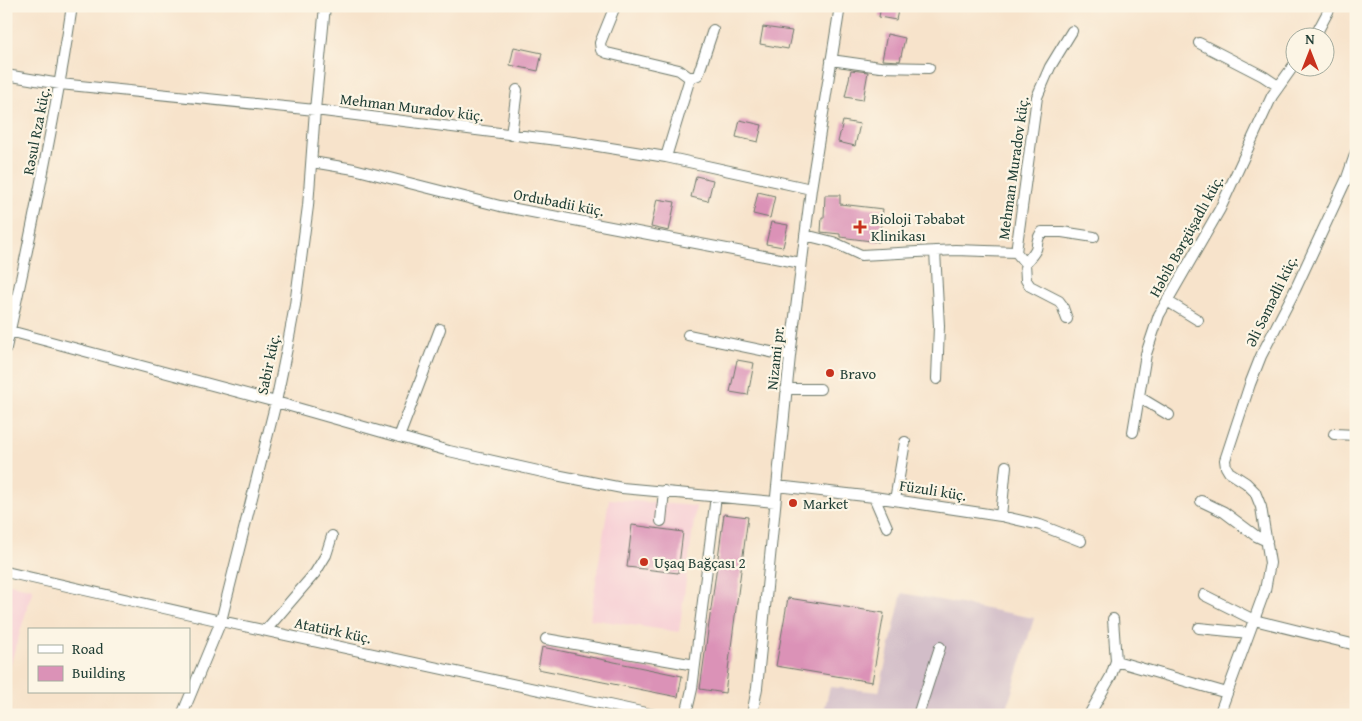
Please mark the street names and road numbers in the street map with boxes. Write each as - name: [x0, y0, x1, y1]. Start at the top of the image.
- street label: Rəsul Rza küç.: [17, 85, 55, 177]
- street label: Mehman Muradov küç.: [339, 88, 485, 126]
- street label: Mehman Muradov küç.: [993, 95, 1033, 241]
- street label: Həbib Bərgüşadlı küç.: [1144, 171, 1228, 301]
- street label: Ordubadii küç.: [512, 183, 606, 221]
- street label: Əli Səmədli küç.: [1240, 252, 1302, 350]
- street label: Nizami pr.: [761, 325, 789, 391]
- street label: Sabir küç.: [251, 332, 285, 396]
- street label: Füzuli küç.: [898, 474, 968, 506]
- street label: Atatürk küç.: [293, 612, 373, 648]

